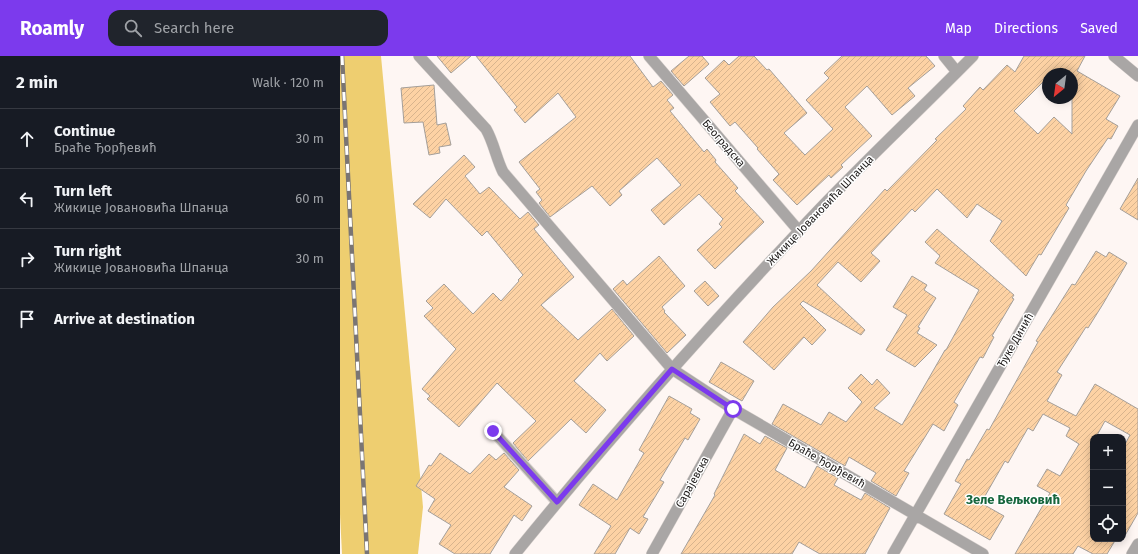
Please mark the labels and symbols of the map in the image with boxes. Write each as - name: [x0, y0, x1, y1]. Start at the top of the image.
- north arrow: [1042, 68, 1078, 104]
- street label: Београдска: [699, 117, 748, 170]
- street label: Жикице Јовановића Шпанца: [764, 153, 876, 268]
- street label: Ђуке Динић: [995, 311, 1036, 370]
- route start: [724, 400, 742, 418]
- route end: [484, 422, 502, 440]
- street label: Браће Ђорђевић: [786, 436, 868, 491]
- street label: Сарајевска: [673, 454, 712, 510]
- district label: Зеле Вељковић: [965, 492, 1060, 507]

